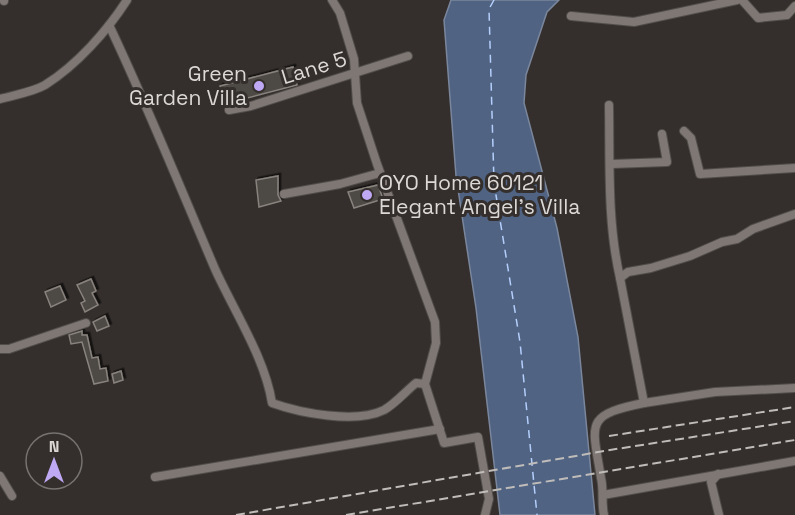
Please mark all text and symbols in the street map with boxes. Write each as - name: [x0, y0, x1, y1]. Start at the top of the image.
- street label: Lane 5: [278, 45, 350, 90]
- place label: Green Garden Villa: [129, 60, 247, 111]
- marker: Green Garden Villa: [252, 79, 266, 93]
- place label: OYO Home 60121 Elegant Angel's Villa: [379, 169, 580, 220]
- marker: OYO Home 60121 Elegant Angel's Villa: [360, 188, 374, 202]
- north arrow: [24, 431, 84, 491]
- text: N: [49, 436, 59, 457]

